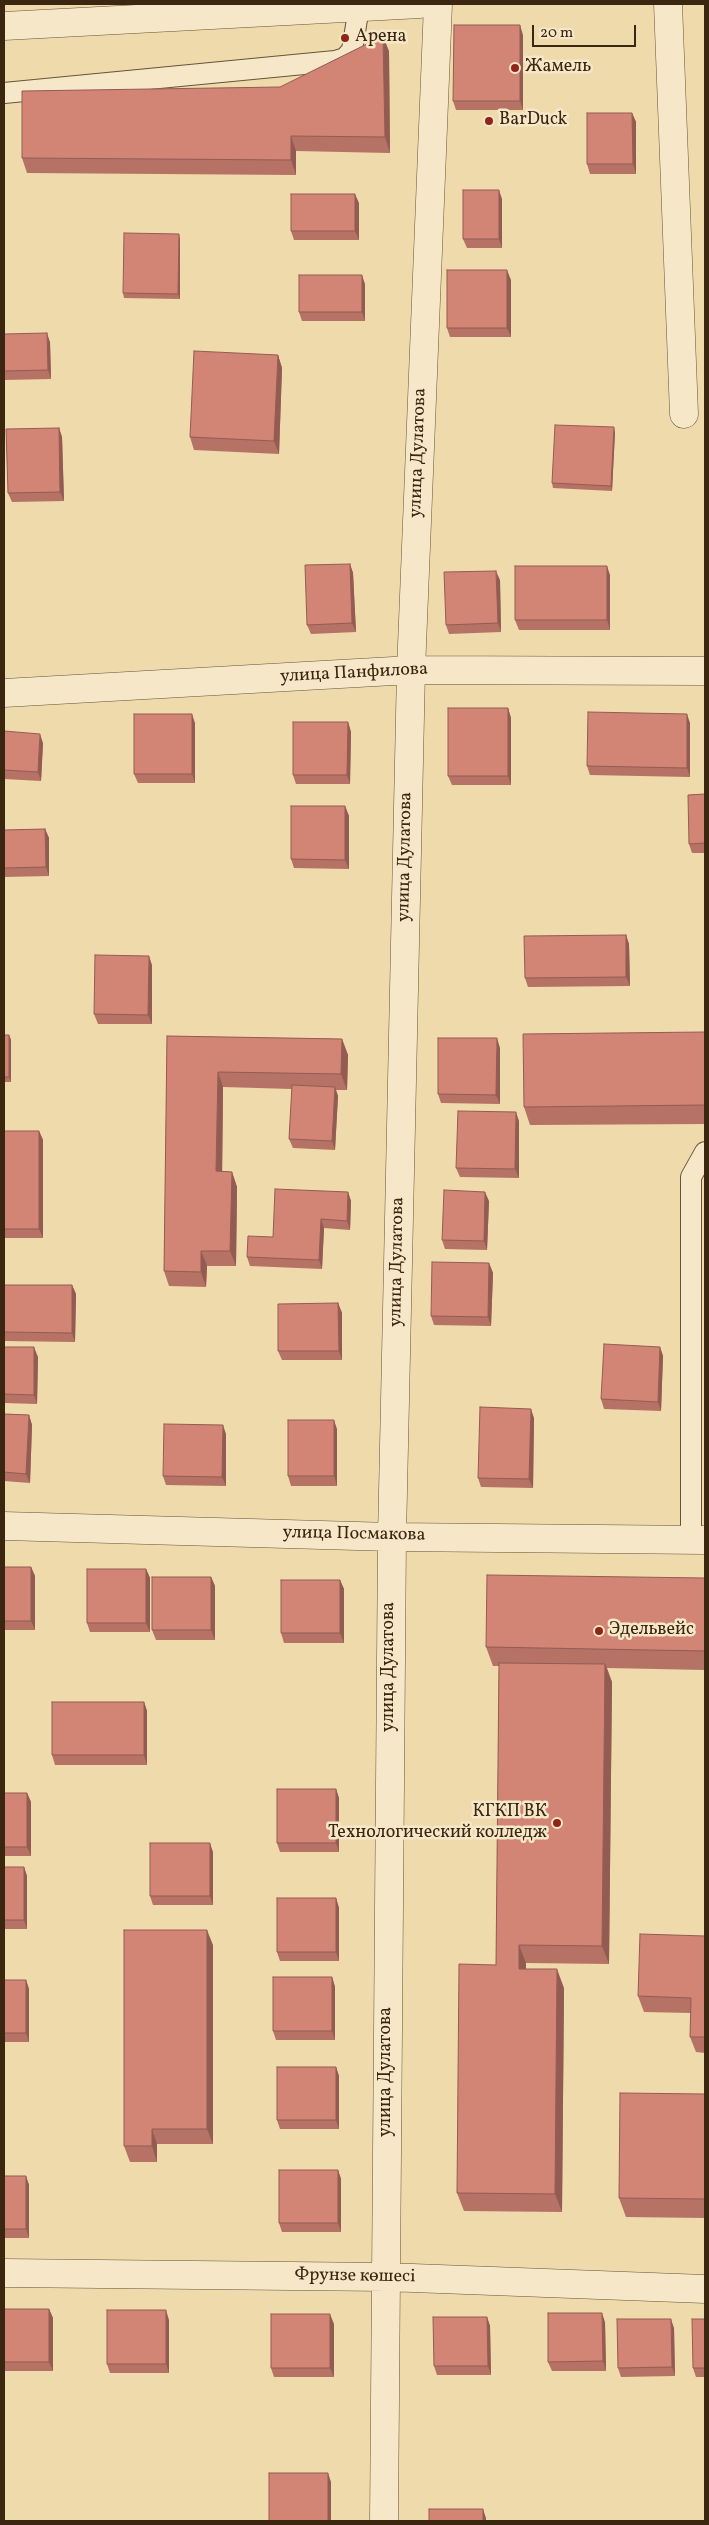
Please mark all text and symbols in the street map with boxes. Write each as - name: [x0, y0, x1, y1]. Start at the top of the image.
- scale bar: [534, 15, 638, 47]
- text: 20 m: [540, 23, 573, 44]
- place label: Арена: [355, 27, 406, 49]
- marker: Арена: [339, 32, 351, 44]
- place label: Жамель: [525, 57, 591, 79]
- marker: Жамель: [509, 62, 521, 74]
- place label: BarDuck: [499, 110, 567, 132]
- marker: BarDuck: [483, 115, 495, 127]
- street label: улица Дулатова: [406, 388, 432, 518]
- street label: улица Панфилова: [280, 659, 428, 689]
- street label: улица Дулатова: [394, 792, 418, 922]
- street label: улица Дулатова: [386, 1197, 410, 1327]
- street label: улица Посмакова: [282, 1523, 426, 1547]
- street label: улица Дулатова: [379, 1602, 401, 1732]
- place label: Эдельвейс: [609, 1620, 694, 1642]
- marker: Эдельвейс: [593, 1625, 605, 1637]
- place label: КГКП ВК Технологический колледж: [328, 1802, 547, 1845]
- marker: КГКП ВК Технологический колледж: [551, 1817, 563, 1829]
- street label: улица Дулатова: [376, 2007, 398, 2137]
- street label: Фрунзе көшесі: [294, 2265, 416, 2289]

